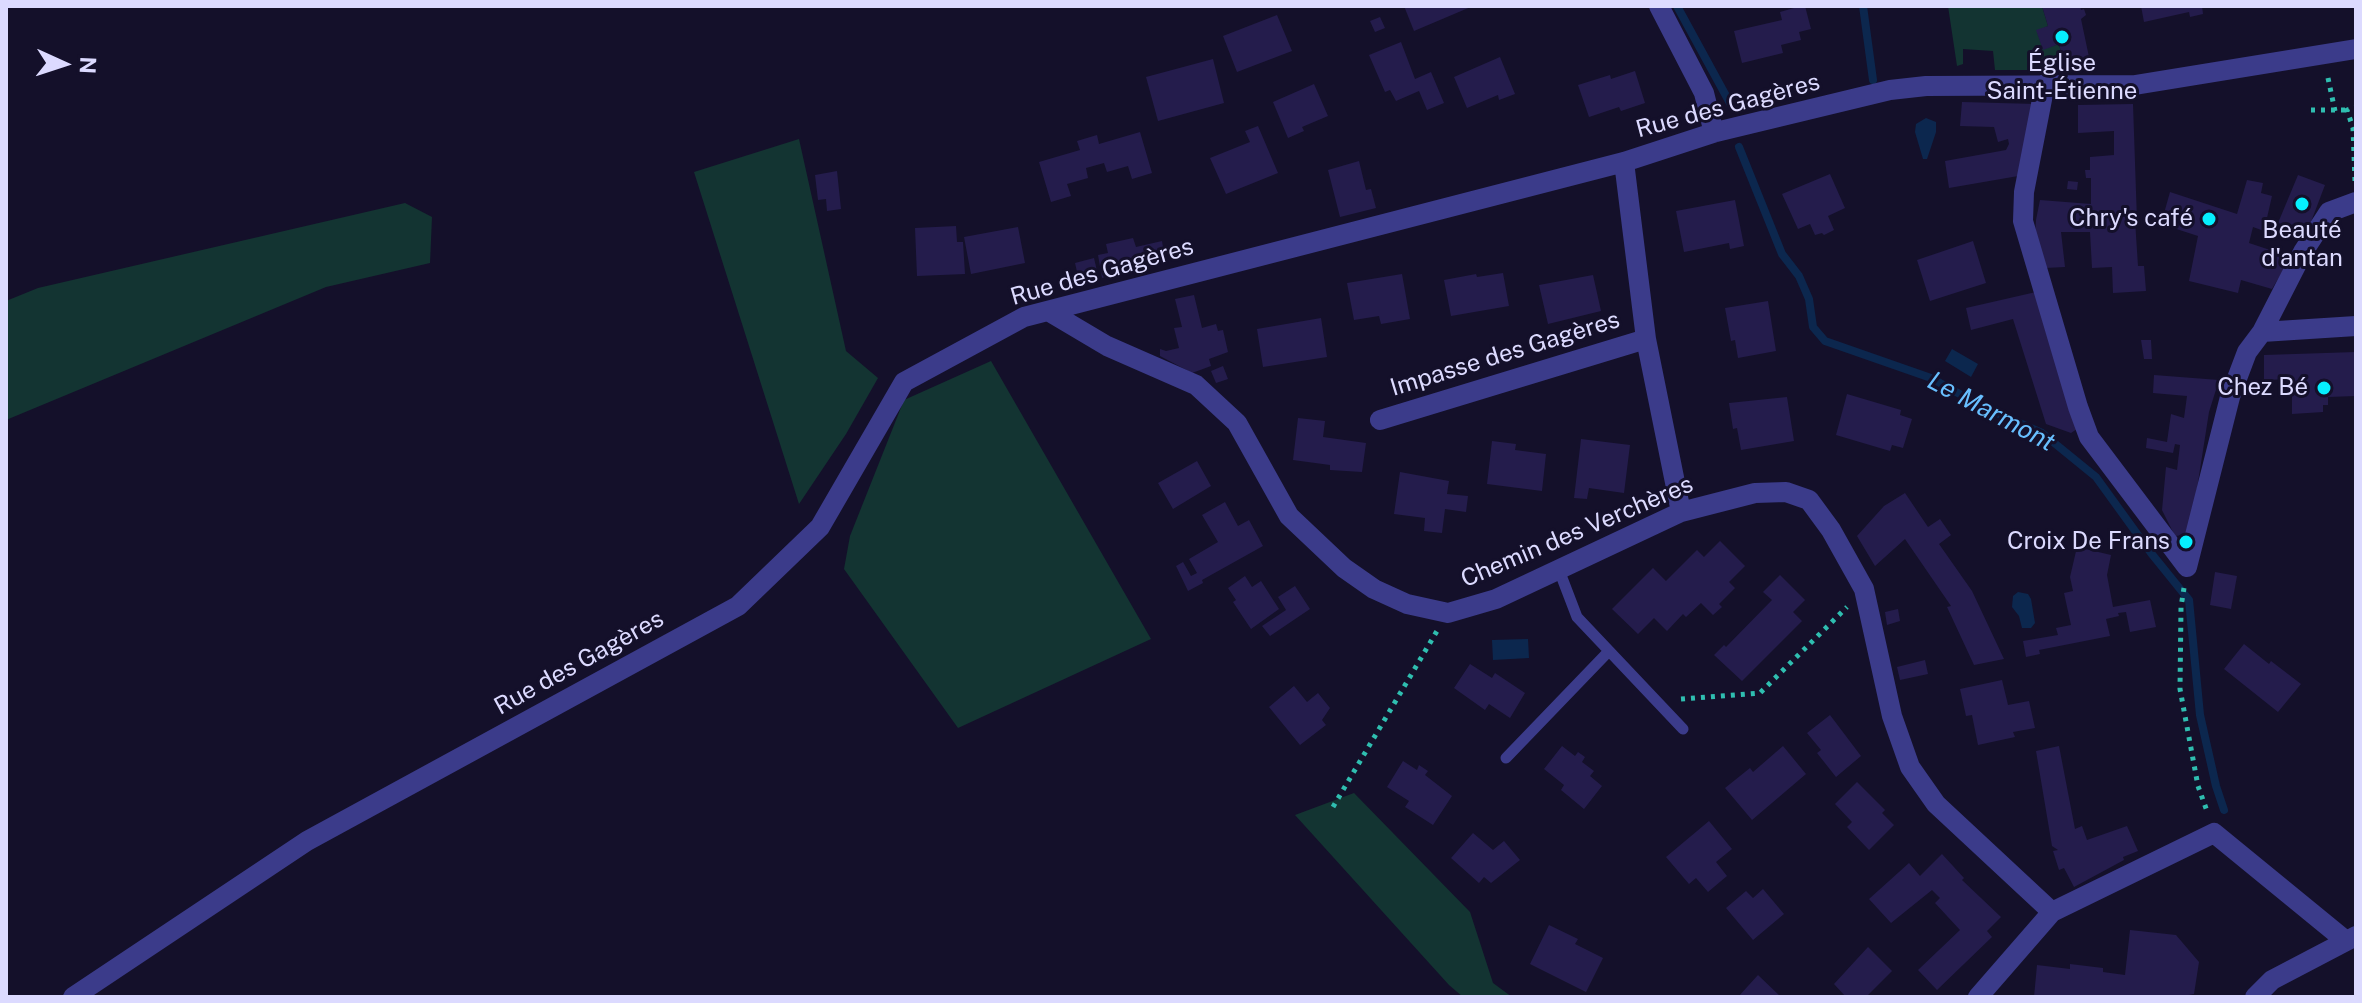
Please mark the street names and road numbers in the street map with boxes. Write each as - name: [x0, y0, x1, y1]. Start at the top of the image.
- street label: Rue des Gagères: [1633, 68, 1823, 144]
- street label: Rue des Gagères: [1007, 232, 1197, 312]
- street label: Impasse des Gagères: [1387, 305, 1623, 403]
- street label: Chemin des Verchères: [1457, 470, 1697, 594]
- street label: Rue des Gagères: [489, 605, 669, 721]

